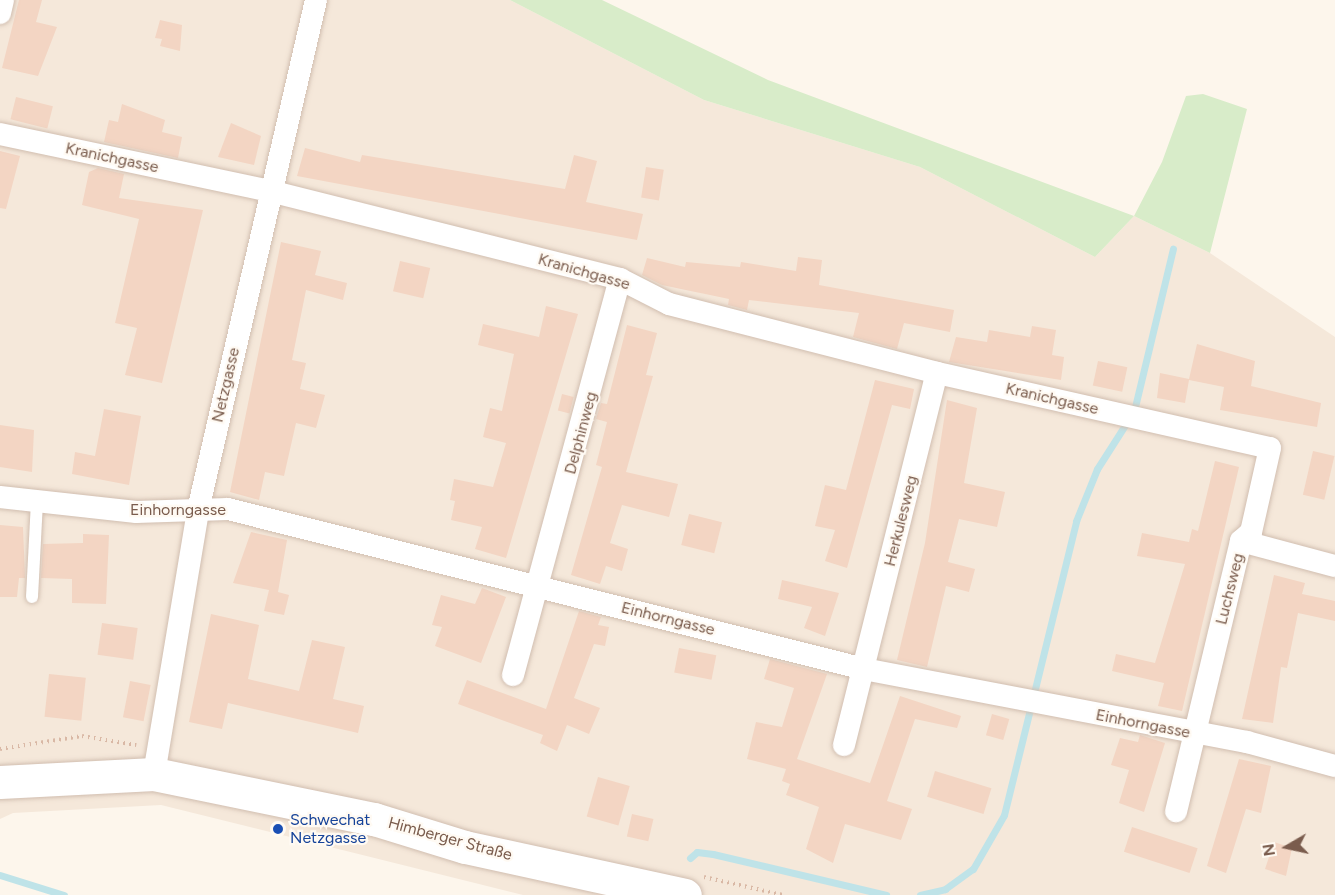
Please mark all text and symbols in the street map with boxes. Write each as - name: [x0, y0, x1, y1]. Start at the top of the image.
- street label: Kranichgasse: [64, 139, 160, 177]
- street label: Kranichgasse: [536, 250, 632, 294]
- street label: Netzgasse: [208, 346, 244, 424]
- street label: Kranichgasse: [1004, 379, 1100, 419]
- street label: Delphinweg: [561, 390, 601, 476]
- street label: Herkulesweg: [880, 474, 922, 568]
- street label: Einhorngasse: [130, 500, 226, 520]
- street label: Luchsweg: [1212, 551, 1248, 627]
- street label: Einhorngasse: [619, 598, 717, 640]
- street label: Einhorngasse: [1094, 705, 1192, 743]
- place label: Schwechat Netzgasse: [290, 810, 370, 848]
- street label: Himberger Straße: [386, 813, 514, 865]
- north arrow: [1257, 817, 1317, 877]
- marker: Schwechat Netzgasse: [271, 822, 285, 836]
- text: N: [1258, 842, 1279, 857]

